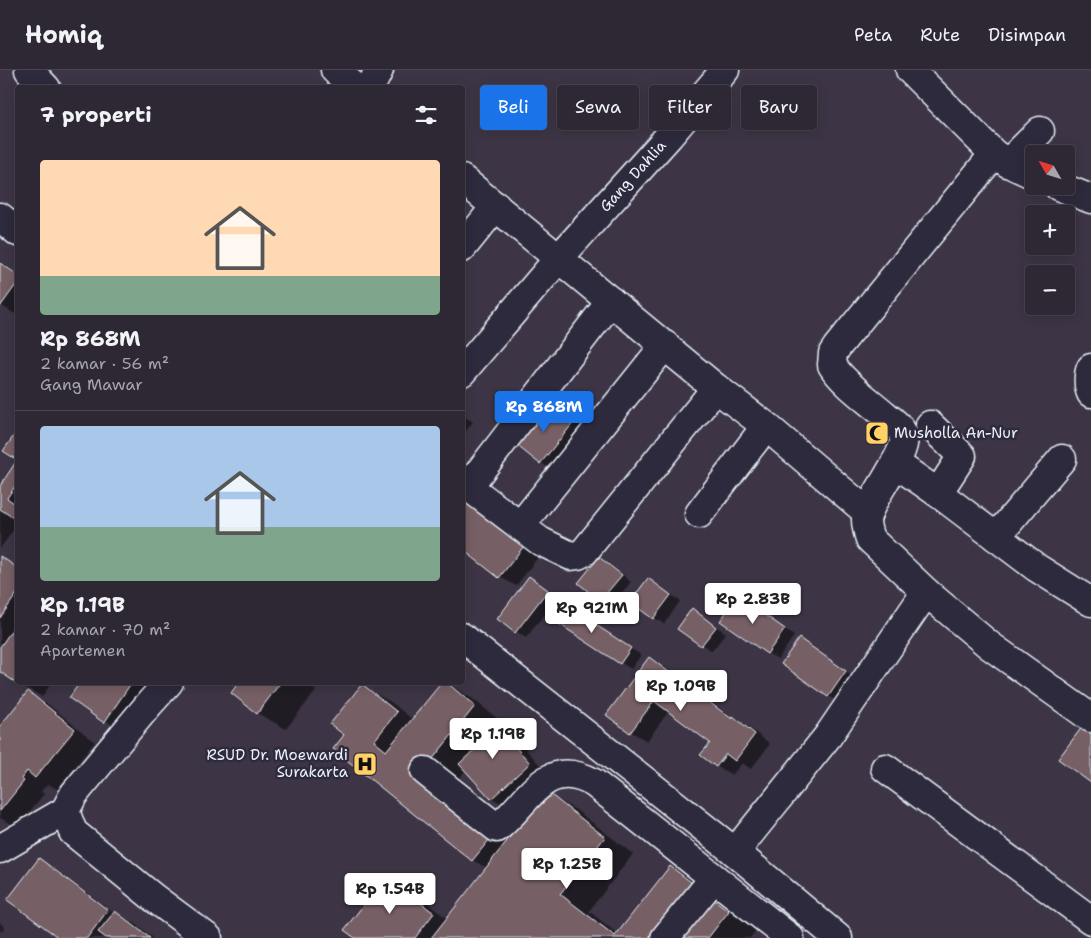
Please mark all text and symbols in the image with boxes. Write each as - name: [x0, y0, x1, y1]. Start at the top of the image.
- text: Homiq: [25, 19, 102, 51]
- text: Peta: [854, 23, 892, 47]
- text: Rute: [920, 23, 960, 47]
- text: Disimpan: [988, 23, 1066, 47]
- chip: Beli: [480, 85, 547, 130]
- chip: Sewa: [557, 85, 639, 130]
- chip: Filter: [649, 85, 731, 130]
- chip: Baru: [741, 85, 817, 130]
- text: 7 properti: [40, 101, 152, 129]
- icon: filters: [412, 101, 440, 129]
- street label: Gang Dahlia: [595, 135, 671, 216]
- north arrow: [1025, 145, 1075, 195]
- map controls: [1025, 145, 1075, 315]
- icon: home: [195, 193, 285, 283]
- button: +: [1025, 205, 1075, 255]
- button: −: [1025, 265, 1075, 315]
- text: Rp 868M: [40, 325, 141, 353]
- text: 2 kamar · 56 m²: [40, 353, 169, 374]
- text: Gang Mawar: [40, 374, 143, 395]
- pin: Rp 868M: [498, 390, 590, 433]
- text: Rp 868M: [506, 396, 582, 417]
- mosque icon: Musholla An-Nur: [864, 420, 890, 446]
- place label: Musholla An-Nur: [894, 423, 1018, 443]
- icon: home: [195, 458, 285, 548]
- pin: Rp 2.83B: [701, 582, 805, 625]
- text: Rp 2.83B: [716, 588, 790, 609]
- text: Rp 1.19B: [40, 591, 125, 619]
- pin: Rp 921M: [546, 592, 638, 634]
- text: Rp 921M: [556, 597, 628, 618]
- text: 2 kamar · 70 m²: [40, 619, 170, 640]
- text: Apartemen: [40, 640, 125, 661]
- pin: Rp 1.09B: [629, 670, 733, 712]
- text: Rp 1.09B: [646, 675, 716, 696]
- pin: Rp 1.19B: [441, 718, 545, 760]
- text: Rp 1.19B: [461, 723, 525, 744]
- place label: RSUD Dr. Moewardi Surakarta: [206, 745, 349, 782]
- hospital icon: RSUD Dr. Moewardi Surakarta: [352, 751, 378, 777]
- pin: Rp 1.25B: [515, 848, 619, 890]
- text: Rp 1.25B: [532, 853, 602, 874]
- pin: Rp 1.54B: [338, 872, 442, 915]
- text: Rp 1.54B: [355, 878, 425, 899]

